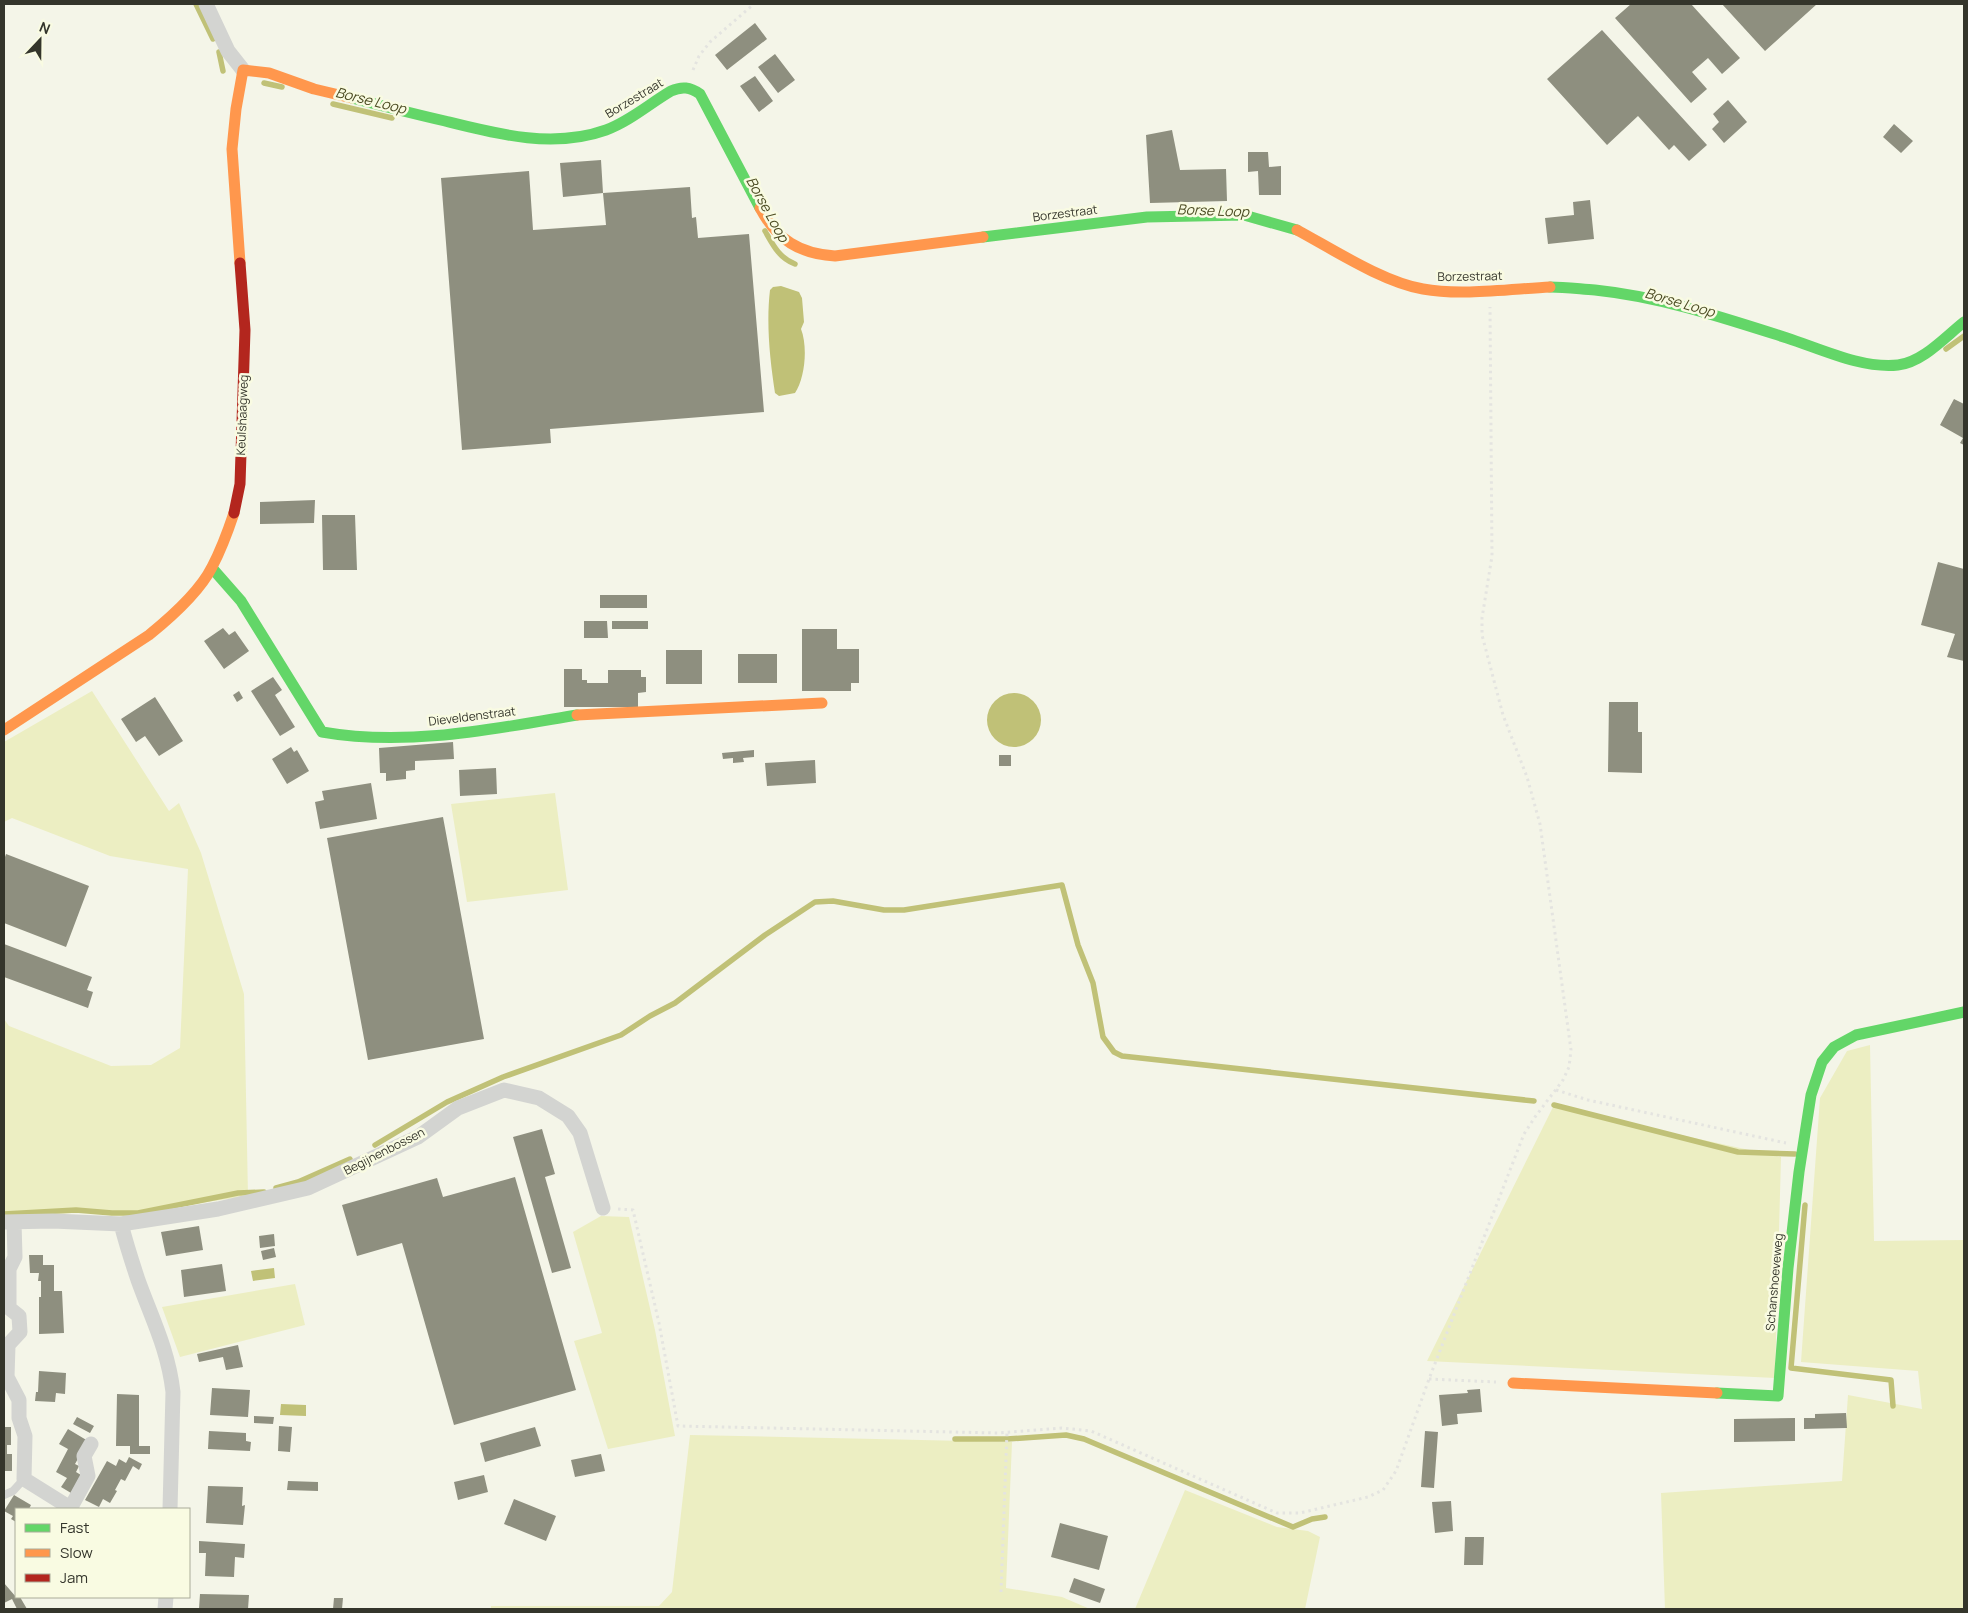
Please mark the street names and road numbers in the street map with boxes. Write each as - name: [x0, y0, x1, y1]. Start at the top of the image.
- street label: Borzestraat: [602, 74, 666, 122]
- street label: Borzestraat: [1032, 201, 1098, 225]
- street label: Borzestraat: [1437, 267, 1503, 285]
- street label: Keulshaagweg: [232, 374, 252, 456]
- street label: Dieveldenstraat: [427, 702, 517, 730]
- street label: Begijnenbossen: [340, 1123, 428, 1179]
- street label: Schanshoeveweg: [1761, 1232, 1787, 1332]

